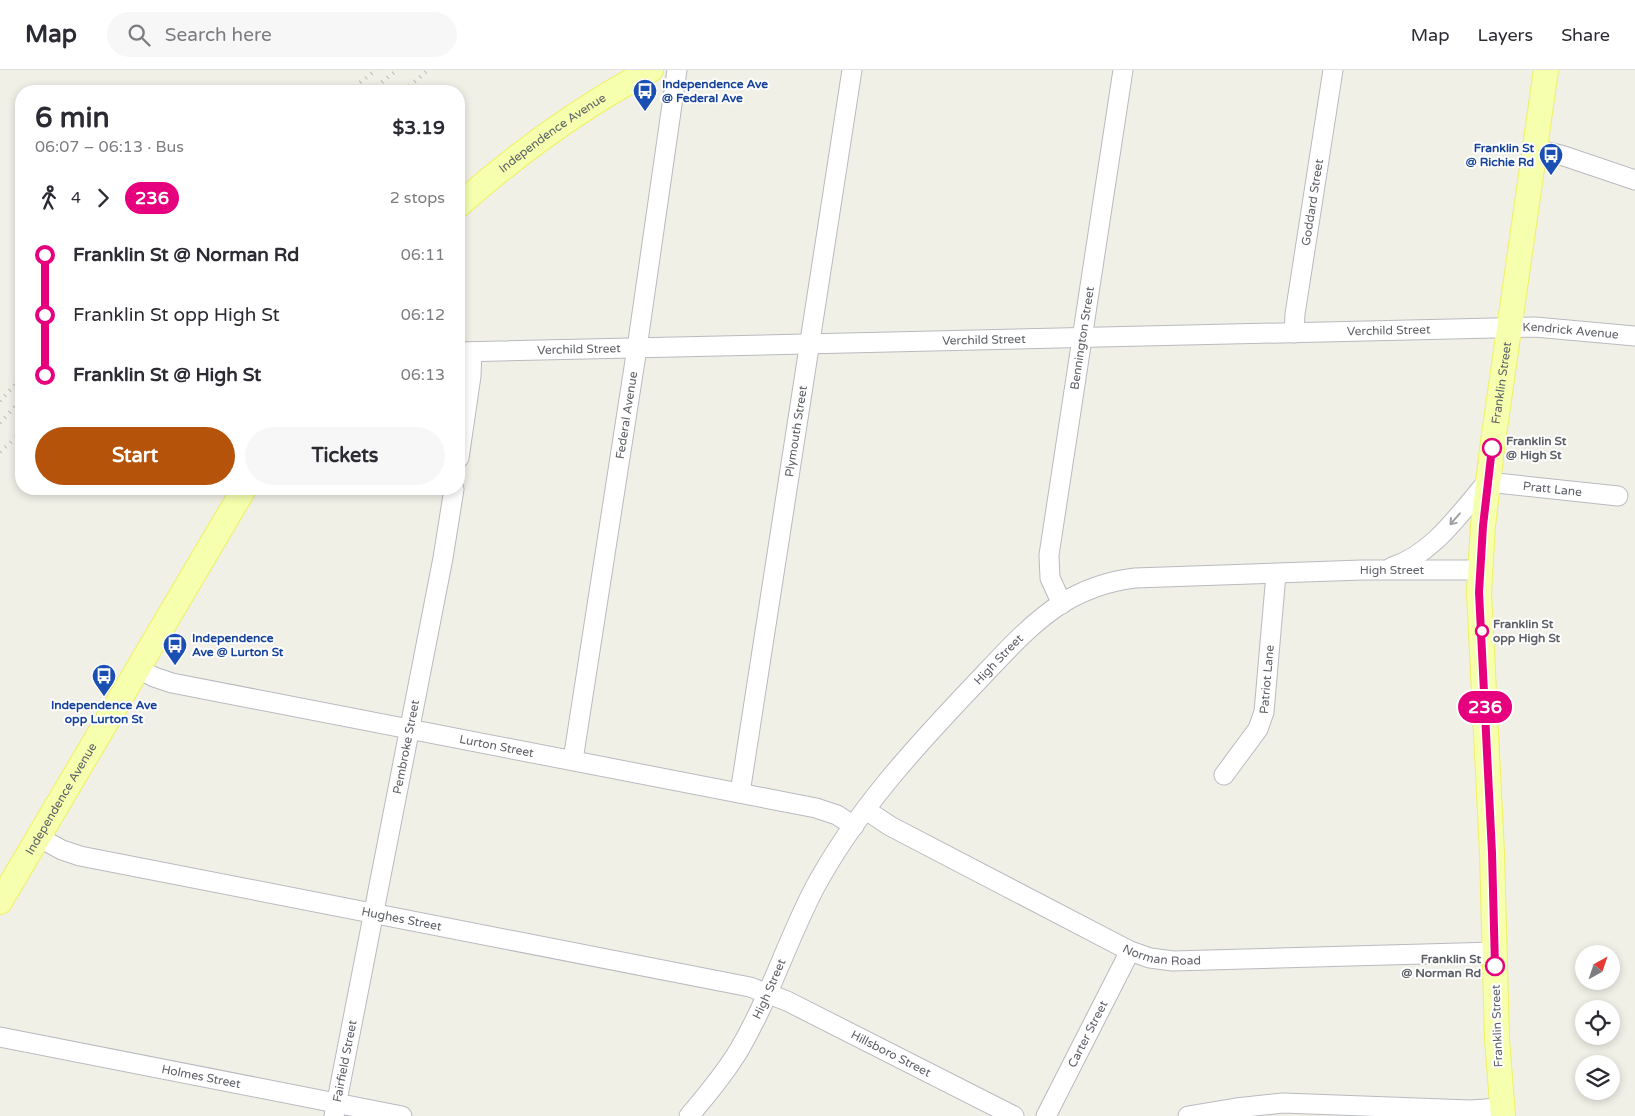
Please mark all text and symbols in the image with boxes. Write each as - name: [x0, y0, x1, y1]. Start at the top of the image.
- search box: [107, 12, 457, 57]
- text: Map: [25, 20, 77, 49]
- icon: search: [125, 21, 153, 49]
- text: Search here: [165, 24, 272, 46]
- text: Map: [1411, 24, 1450, 46]
- text: Layers: [1478, 24, 1533, 46]
- text: Share: [1561, 24, 1610, 46]
- place label: Independence Ave @ Federal Ave: [662, 77, 768, 105]
- bus stop icon: Independence Ave @ Federal Ave: [632, 78, 658, 112]
- street label: Independence Avenue: [496, 90, 608, 176]
- text: 6 min: [35, 101, 110, 135]
- text: $3.19: [393, 117, 445, 139]
- text: 06:07 – 06:13 · Bus: [35, 137, 184, 157]
- place label: Franklin St @ Richie Rd: [1466, 141, 1534, 169]
- bus stop icon: Franklin St @ Richie Rd: [1538, 142, 1564, 176]
- street label: Goddard Street: [1299, 158, 1326, 247]
- icon: walk: [35, 184, 63, 212]
- icon: forward: [89, 184, 117, 212]
- text: 236: [135, 187, 169, 209]
- text: 4: [71, 188, 81, 208]
- text: 2 stops: [390, 188, 445, 208]
- text: Franklin St @ Norman Rd: [73, 244, 299, 266]
- text: 06:11: [401, 245, 445, 265]
- street label: Bennington Street: [1067, 285, 1097, 391]
- text: Franklin St opp High St: [73, 304, 280, 326]
- text: 06:12: [401, 305, 445, 325]
- street label: Kendrick Avenue: [1522, 320, 1619, 342]
- street label: Verchild Street: [1347, 322, 1431, 338]
- street label: Verchild Street: [942, 332, 1026, 348]
- street label: Franklin Street: [1489, 340, 1514, 425]
- street label: Verchild Street: [537, 341, 621, 357]
- text: Franklin St @ High St: [73, 364, 261, 386]
- text: 06:13: [401, 365, 445, 385]
- street label: Federal Avenue: [613, 370, 640, 460]
- street label: Plymouth Street: [782, 384, 810, 478]
- button: Start: [35, 427, 235, 485]
- button: Tickets: [245, 427, 445, 485]
- place label: Franklin St @ High St: [1506, 434, 1567, 463]
- marker: Franklin St @ High St: [1482, 438, 1502, 458]
- street label: Pratt Lane: [1522, 479, 1583, 499]
- one-way arrow: [1450, 512, 1461, 525]
- street label: High Street: [1360, 563, 1425, 577]
- place label: Franklin St opp High St: [1493, 617, 1561, 646]
- marker: Franklin St opp High St: [1475, 624, 1489, 638]
- place label: Independence Ave @ Lurton St: [192, 631, 284, 659]
- street label: High Street: [971, 631, 1026, 688]
- bus stop icon: Independence Ave @ Lurton St: [162, 632, 188, 666]
- street label: Patriot Lane: [1257, 644, 1277, 714]
- bus stop icon: Independence Ave opp Lurton St: [91, 663, 117, 697]
- line badge: 236: [1456, 691, 1514, 723]
- text: 236: [1468, 696, 1502, 718]
- place label: Independence Ave opp Lurton St: [51, 698, 157, 727]
- street label: Pembroke Street: [390, 698, 422, 795]
- street label: Lurton Street: [458, 732, 535, 760]
- street label: Independence Avenue: [23, 740, 100, 857]
- street label: Hughes Street: [360, 904, 443, 934]
- street label: Norman Road: [1120, 941, 1201, 968]
- north arrow: [1575, 945, 1620, 990]
- map controls: [1575, 945, 1620, 1100]
- place label: Franklin St @ Norman Rd: [1401, 952, 1481, 980]
- street label: High Street: [750, 956, 789, 1021]
- marker: Franklin St @ Norman Rd: [1485, 956, 1505, 976]
- street label: Franklin Street: [1489, 984, 1505, 1068]
- street label: Carter Street: [1065, 998, 1111, 1070]
- button: locate: [1575, 1000, 1620, 1045]
- street label: Fairfield Street: [330, 1018, 360, 1103]
- street label: Hillsboro Street: [849, 1028, 934, 1080]
- button: layers: [1575, 1055, 1620, 1100]
- street label: Holmes Street: [160, 1062, 242, 1091]

